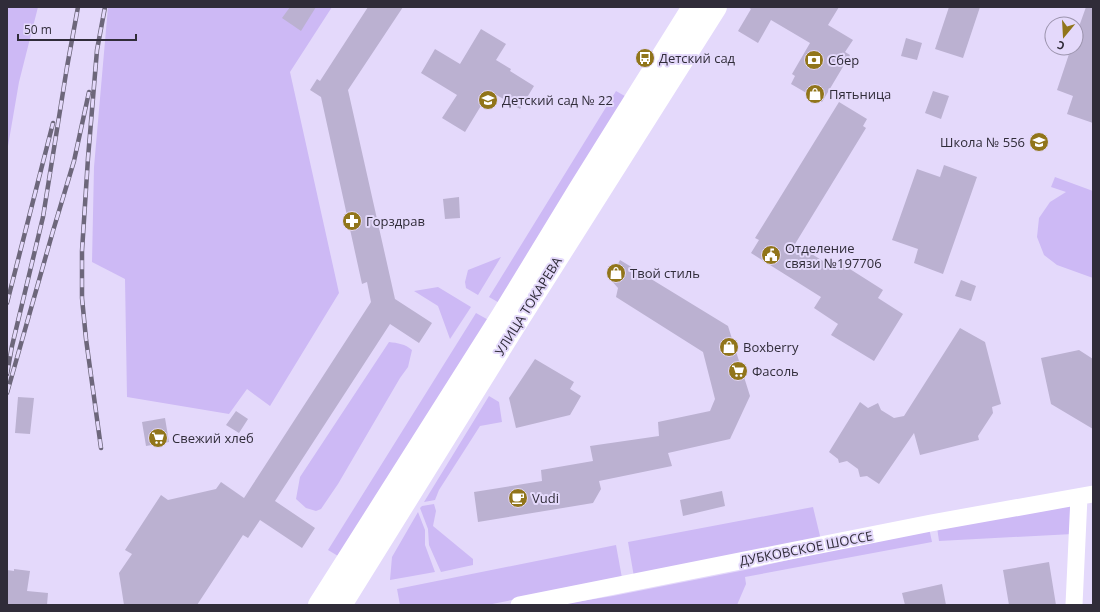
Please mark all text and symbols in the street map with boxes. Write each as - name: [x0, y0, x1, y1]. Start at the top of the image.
- scale bar: [18, 16, 136, 42]
- north arrow: [1044, 16, 1084, 56]
- text: 50 m: [24, 21, 52, 38]
- text: С: [1055, 38, 1066, 54]
- bus stop icon: Детский сад: [634, 47, 656, 69]
- place label: Детский сад: [659, 49, 736, 67]
- bank icon: Сбер: [803, 49, 825, 71]
- place label: Сбер: [828, 51, 859, 69]
- shop icon: Пятьница: [804, 83, 826, 105]
- place label: Пятьница: [829, 85, 891, 103]
- school or university icon: Детский сад № 22: [477, 89, 499, 111]
- place label: Детский сад № 22: [502, 91, 613, 109]
- school or university icon: Школа № 556: [1028, 131, 1050, 153]
- place label: Школа № 556: [940, 133, 1025, 151]
- pharmacy icon: Горздрав: [341, 210, 363, 232]
- place label: Горздрав: [366, 212, 425, 230]
- place label: Отделение связи №197706: [785, 239, 882, 272]
- public building icon: Отделение связи №197706: [760, 244, 782, 266]
- street label: УЛИЦА ТОКАРЕВА: [490, 253, 566, 359]
- shop icon: Твой стиль: [605, 262, 627, 284]
- place label: Твой стиль: [630, 264, 700, 282]
- shop icon: Boxberry: [718, 336, 740, 358]
- place label: Boxberry: [743, 338, 799, 356]
- supermarket icon: Фасоль: [727, 360, 749, 382]
- place label: Фасоль: [752, 362, 799, 380]
- supermarket icon: Свежий хлеб: [147, 427, 169, 449]
- place label: Свежий хлеб: [172, 429, 254, 447]
- cafe icon: Vudi: [507, 487, 529, 509]
- place label: Vudi: [532, 489, 559, 507]
- street label: ДУБКОВСКОЕ ШОССЕ: [738, 526, 874, 570]

